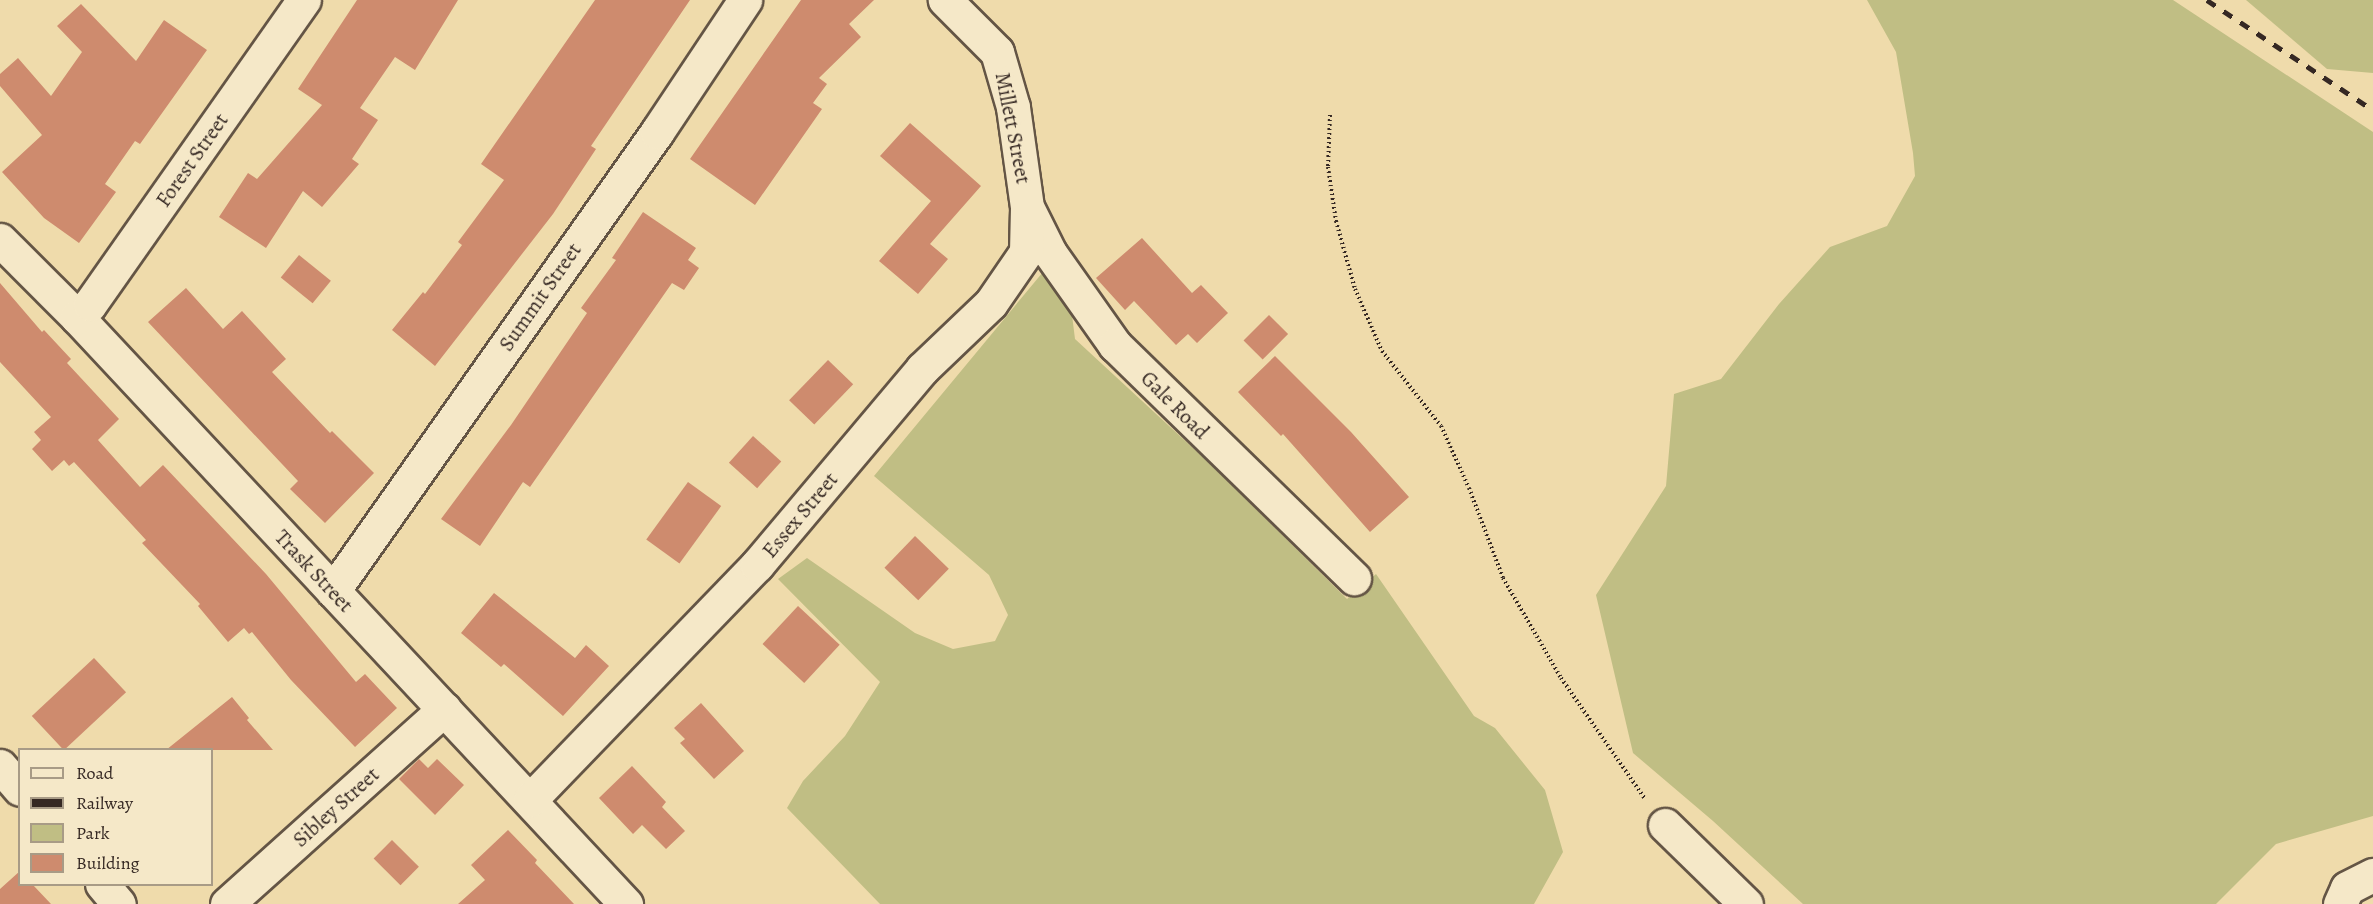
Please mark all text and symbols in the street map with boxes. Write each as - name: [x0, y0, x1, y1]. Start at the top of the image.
- street label: Millett Street: [990, 70, 1036, 186]
- street label: Forest Street: [151, 108, 233, 212]
- street label: Summit Street: [494, 238, 586, 356]
- street label: Gale Road: [1136, 366, 1214, 444]
- street label: Essex Street: [757, 467, 843, 563]
- street label: Trask Street: [270, 525, 358, 617]
- legend: [18, 748, 213, 886]
- text: Road: [76, 761, 113, 785]
- street label: Sibley Street: [288, 762, 384, 852]
- text: Railway: [76, 791, 133, 815]
- text: Park: [76, 821, 110, 845]
- text: Building: [76, 851, 140, 875]

